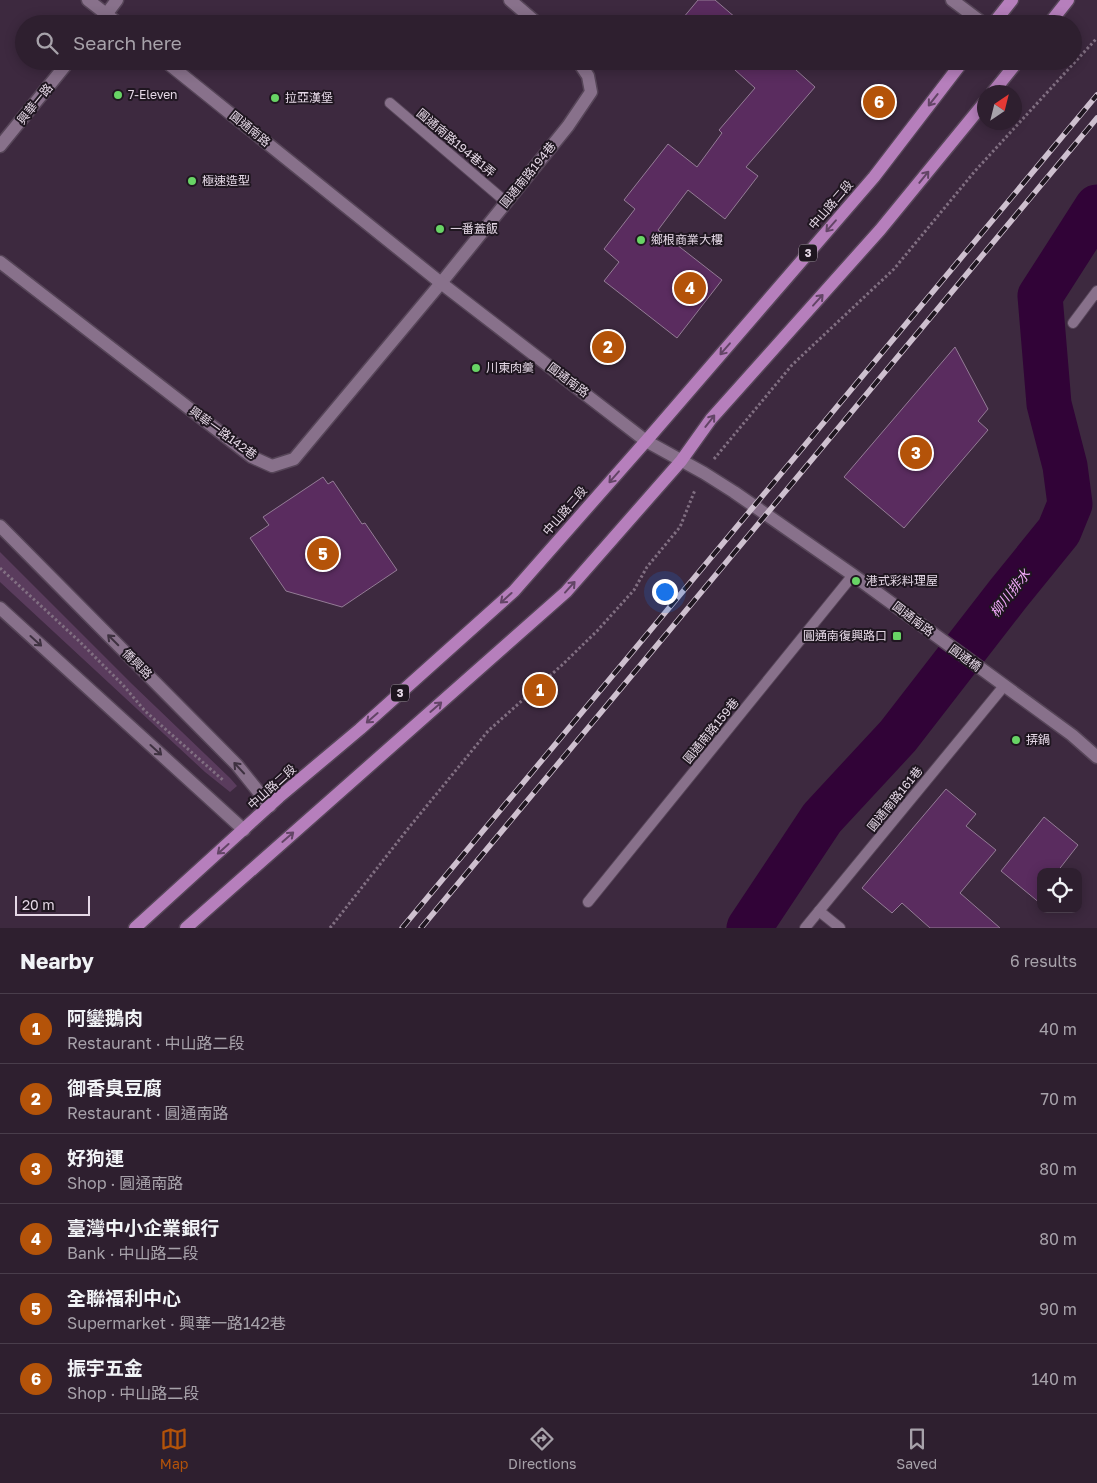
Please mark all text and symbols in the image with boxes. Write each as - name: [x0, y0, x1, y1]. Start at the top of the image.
- search box: [15, 15, 1082, 70]
- icon: search: [33, 29, 61, 57]
- text: Search here: [73, 31, 182, 54]
- street label: 興華一路: [14, 80, 56, 127]
- pin: 6: [863, 83, 895, 121]
- north arrow: [977, 85, 1022, 130]
- place label: 7-Eleven: [128, 87, 178, 102]
- marker: 7-Eleven: [112, 89, 124, 101]
- place label: 拉亞漢堡: [285, 90, 333, 105]
- marker: 拉亞漢堡: [269, 92, 281, 104]
- one-way arrow: [928, 93, 939, 106]
- street label: 圓通南路194巷1弄: [414, 105, 499, 180]
- street label: 圓通南路: [227, 108, 274, 150]
- street label: 圓通南路194巷: [496, 139, 559, 211]
- one-way arrow: [918, 170, 929, 183]
- place label: 極速造型: [202, 173, 250, 188]
- marker: 極速造型: [186, 175, 198, 187]
- street label: 中山路二段: [805, 177, 856, 232]
- one-way arrow: [826, 219, 837, 232]
- place label: 一番蓋飯: [450, 221, 498, 236]
- marker: 一番蓋飯: [434, 223, 446, 235]
- place label: 鄉根商業大樓: [651, 232, 723, 247]
- marker: 鄉根商業大樓: [635, 234, 647, 246]
- road number: 3: [799, 244, 817, 262]
- pin: 4: [674, 269, 706, 307]
- one-way arrow: [812, 293, 824, 306]
- pin: 2: [592, 328, 624, 366]
- one-way arrow: [719, 342, 730, 355]
- street label: 圓通南路: [545, 359, 592, 400]
- place label: 川東肉羹: [486, 360, 534, 375]
- marker: 川東肉羹: [470, 362, 482, 374]
- street label: 興華一路142巷: [186, 403, 260, 462]
- one-way arrow: [705, 414, 715, 428]
- pin: 3: [900, 434, 932, 472]
- one-way arrow: [608, 470, 619, 483]
- street label: 中山路二段: [539, 483, 590, 538]
- pin: 5: [307, 535, 339, 573]
- water label: 柳川排水: [986, 565, 1034, 620]
- place label: 港式彩料理屋: [866, 573, 938, 588]
- marker: 港式彩料理屋: [850, 575, 862, 587]
- your location: [652, 579, 678, 605]
- one-way arrow: [564, 581, 576, 593]
- one-way arrow: [499, 593, 512, 604]
- street label: 圓通南路: [890, 598, 937, 639]
- place label: 圓通南復興路口: [803, 628, 887, 643]
- marker: 圓通南復興路口: [891, 630, 903, 642]
- one-way arrow: [107, 634, 119, 646]
- one-way arrow: [30, 635, 43, 646]
- street label: 圓通橋: [946, 641, 984, 674]
- street label: 僑興路: [119, 646, 155, 682]
- pin: 1: [524, 671, 556, 709]
- road number: 3: [391, 684, 409, 701]
- street label: 圓通南路159巷: [680, 695, 742, 767]
- one-way arrow: [429, 701, 442, 713]
- one-way arrow: [365, 712, 378, 724]
- place label: 挵鍋: [1026, 732, 1050, 747]
- marker: 挵鍋: [1010, 734, 1022, 746]
- one-way arrow: [150, 744, 162, 756]
- street label: 中山路二段: [244, 761, 299, 812]
- one-way arrow: [233, 762, 245, 775]
- street label: 圓通南路161巷: [864, 763, 925, 834]
- one-way arrow: [281, 832, 294, 843]
- one-way arrow: [217, 843, 230, 855]
- map controls: [1037, 868, 1082, 913]
- button: locate: [1037, 868, 1082, 913]
- scale bar: [15, 893, 90, 916]
- text: 20 m: [22, 896, 55, 913]
- text: Nearby: [20, 948, 94, 974]
- text: 6 results: [1010, 951, 1077, 971]
- text: 阿鑾鵝肉: [67, 1006, 143, 1029]
- text: 1: [32, 1019, 40, 1039]
- text: 40 m: [1039, 1019, 1077, 1039]
- text: Restaurant · 中山路二段: [67, 1033, 245, 1053]
- text: 御香臭豆腐: [67, 1076, 162, 1099]
- text: 2: [31, 1089, 41, 1109]
- text: 70 m: [1040, 1089, 1077, 1109]
- text: Restaurant · 圓通南路: [67, 1103, 229, 1123]
- text: 好狗運: [67, 1146, 124, 1169]
- text: 3: [31, 1159, 41, 1179]
- text: 80 m: [1039, 1159, 1077, 1179]
- text: Shop · 圓通南路: [67, 1173, 183, 1193]
- text: 臺灣中小企業銀行: [67, 1216, 219, 1239]
- text: 4: [31, 1229, 41, 1249]
- text: 80 m: [1039, 1229, 1077, 1249]
- text: Bank · 中山路二段: [67, 1243, 198, 1263]
- text: 全聯福利中心: [67, 1286, 181, 1309]
- text: 5: [31, 1299, 41, 1319]
- text: 90 m: [1039, 1299, 1077, 1319]
- text: Supermarket · 興華一路142巷: [67, 1313, 286, 1333]
- text: 振宇五金: [67, 1356, 143, 1379]
- text: 6: [31, 1369, 41, 1389]
- text: 140 m: [1031, 1369, 1077, 1389]
- text: Shop · 中山路二段: [67, 1383, 199, 1403]
- tab: Map: [160, 1425, 188, 1472]
- tab: Directions: [508, 1425, 577, 1472]
- tab: Saved: [896, 1425, 937, 1472]

